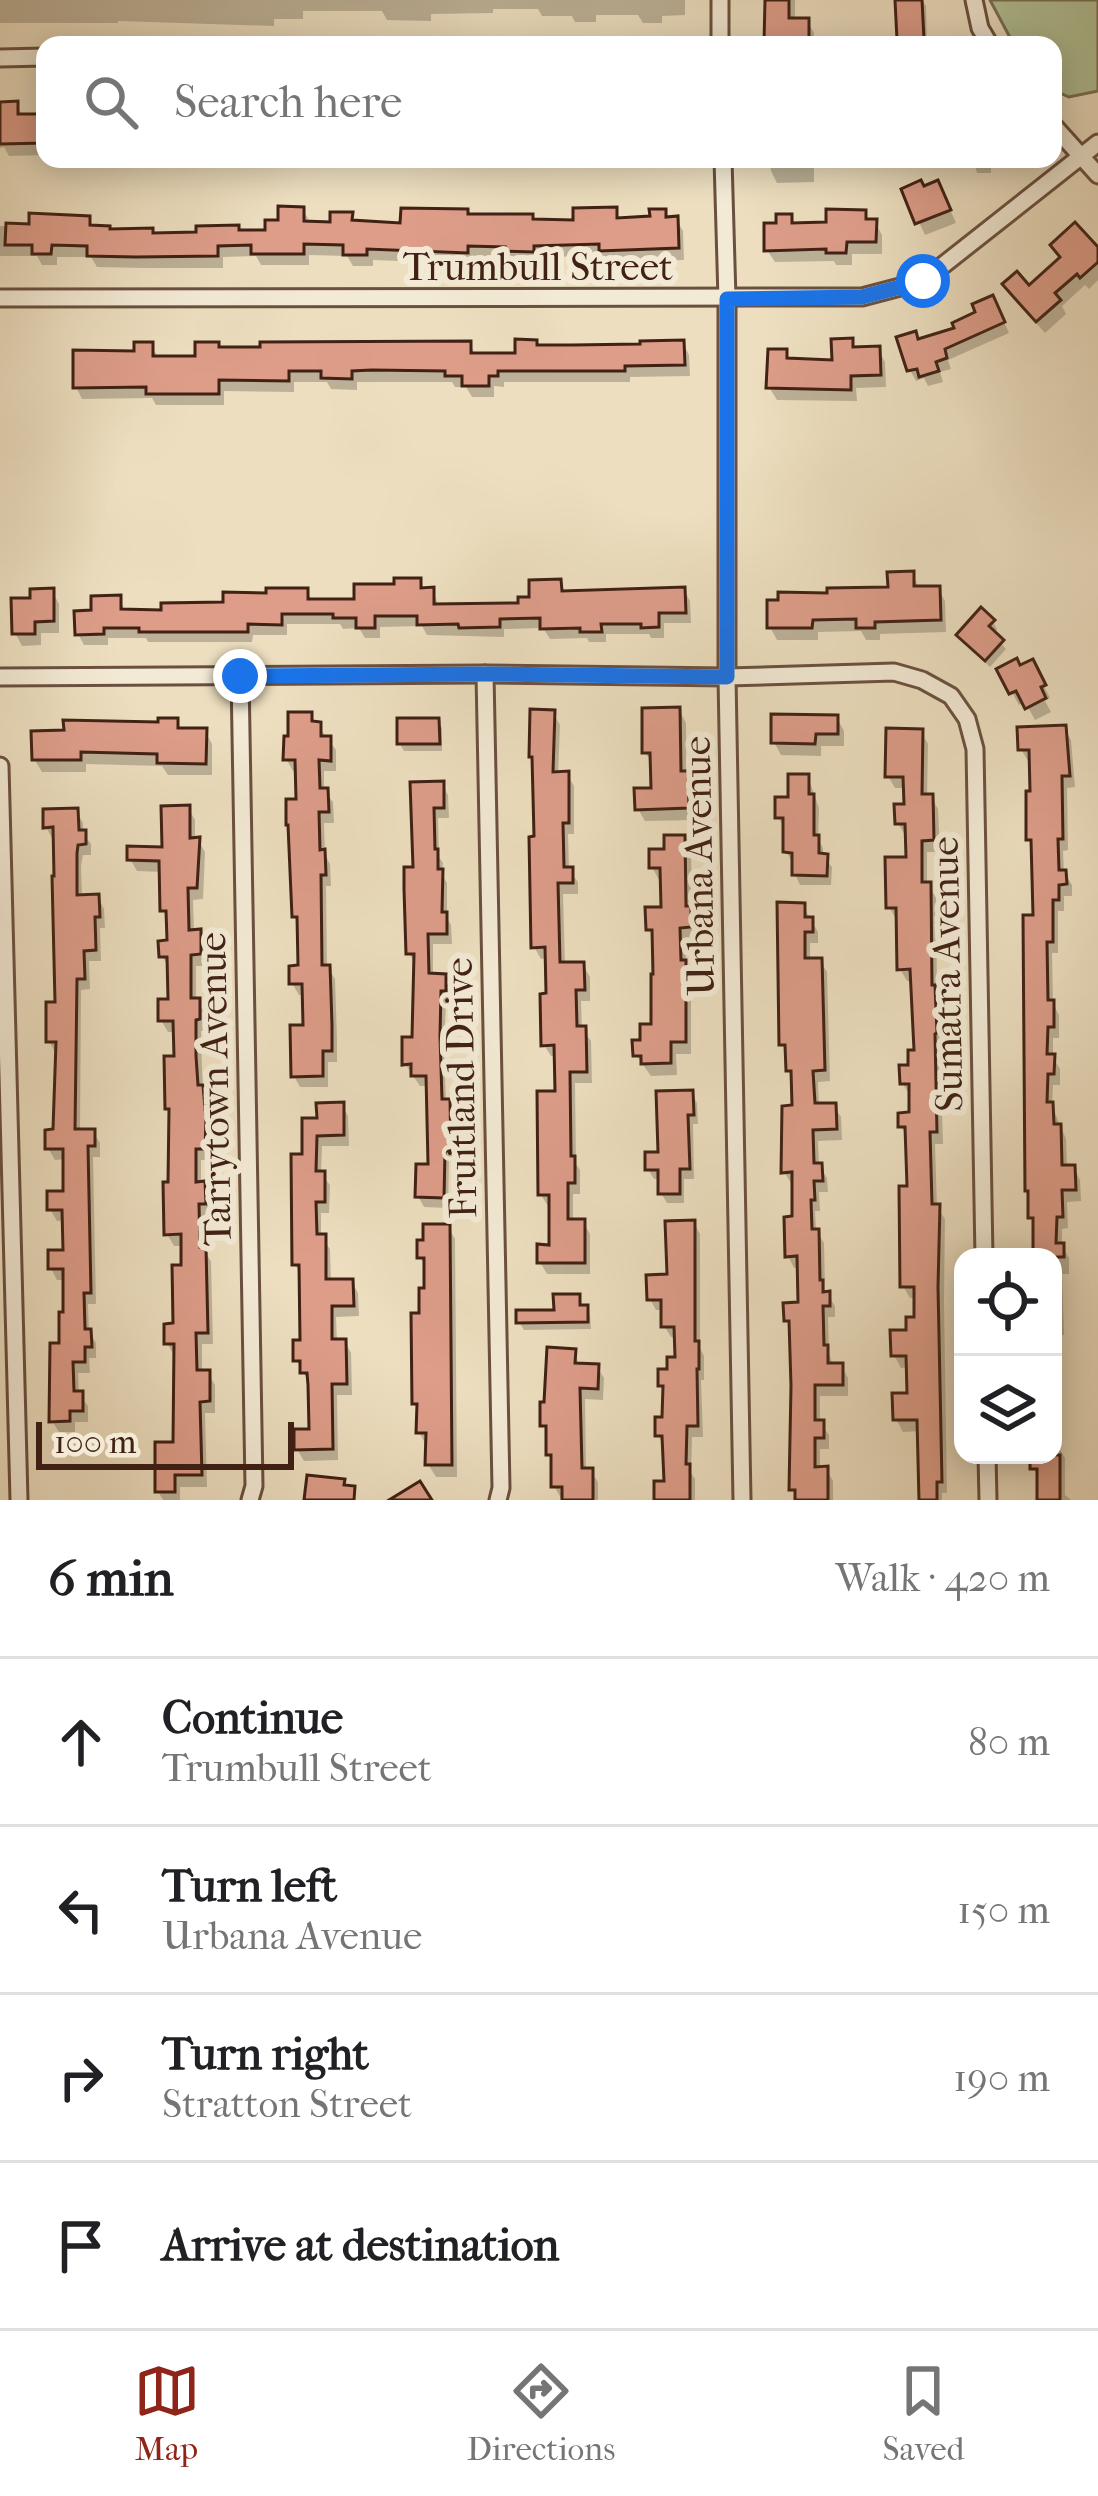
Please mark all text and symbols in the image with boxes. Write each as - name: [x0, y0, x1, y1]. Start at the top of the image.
- search box: [36, 36, 1062, 168]
- icon: search: [78, 69, 144, 135]
- text: Search here: [174, 76, 402, 129]
- street label: Trumbull Street: [403, 244, 673, 290]
- route start: [896, 254, 950, 308]
- route end: [213, 649, 267, 703]
- street label: Urbana Avenue: [674, 735, 724, 996]
- street label: Sumatra Avenue: [922, 836, 972, 1112]
- street label: Tarrytown Avenue: [189, 932, 241, 1246]
- street label: Fruitland Drive: [436, 957, 486, 1219]
- map controls: [954, 1248, 1062, 1464]
- button: locate: [954, 1248, 1062, 1356]
- button: layers: [954, 1356, 1062, 1464]
- scale bar: [36, 1416, 294, 1469]
- text: 100 m: [54, 1423, 137, 1462]
- text: 6 min: [48, 1548, 174, 1608]
- text: Walk · 420 m: [835, 1555, 1050, 1601]
- text: Continue: [162, 1692, 343, 1745]
- icon: ahead: [48, 1709, 114, 1775]
- text: 80 m: [968, 1719, 1050, 1765]
- text: Trumbull Street: [162, 1745, 432, 1791]
- text: Turn left: [162, 1860, 337, 1913]
- icon: left: [48, 1877, 114, 1943]
- text: 150 m: [957, 1887, 1050, 1933]
- text: Urbana Avenue: [162, 1913, 422, 1959]
- text: Turn right: [162, 2028, 369, 2081]
- icon: right: [48, 2045, 114, 2111]
- text: 190 m: [953, 2055, 1050, 2101]
- text: Stratton Street: [162, 2081, 412, 2127]
- icon: arrive: [48, 2213, 114, 2279]
- text: Arrive at destination: [162, 2219, 559, 2272]
- tab: Map: [134, 2358, 200, 2469]
- tab: Directions: [467, 2358, 615, 2469]
- tab: Saved: [883, 2358, 964, 2469]

